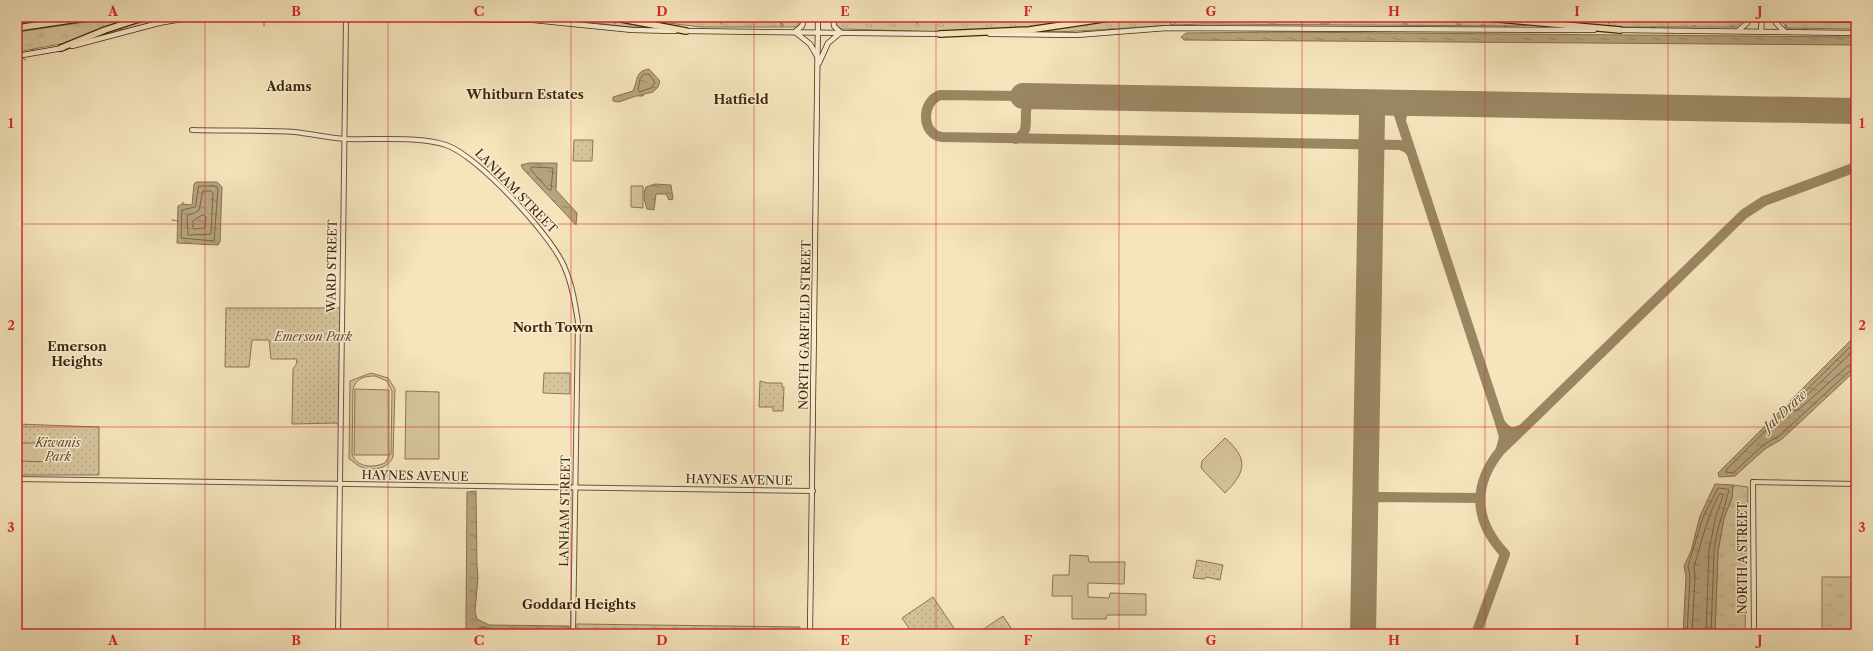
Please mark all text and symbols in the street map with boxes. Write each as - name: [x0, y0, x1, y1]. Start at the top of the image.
- text: A: [107, 3, 119, 19]
- text: B: [291, 3, 301, 19]
- text: C: [474, 3, 484, 19]
- text: D: [656, 3, 668, 19]
- text: E: [840, 3, 850, 19]
- text: F: [1024, 3, 1033, 19]
- text: G: [1205, 3, 1217, 19]
- text: H: [1388, 3, 1400, 19]
- text: I: [1574, 3, 1580, 19]
- text: J: [1755, 3, 1763, 19]
- district label: Adams: [265, 78, 312, 94]
- district label: Whitburn Estates: [465, 86, 584, 102]
- district label: Hatfield: [713, 91, 769, 107]
- text: 1: [8, 115, 14, 131]
- text: 1: [1859, 115, 1865, 131]
- street label: LANHAM STREET: [472, 145, 561, 236]
- street label: WARD STREET: [323, 219, 340, 314]
- street label: NORTH GARFIELD STREET: [796, 240, 813, 410]
- text: 2: [7, 317, 15, 333]
- text: 2: [1858, 317, 1866, 333]
- district label: North Town: [513, 319, 593, 335]
- park label: Emerson Park: [273, 329, 353, 344]
- district label: Emerson Heights: [47, 338, 107, 369]
- water label: Jal Draw: [1757, 385, 1811, 437]
- park label: Kiwanis Park: [34, 435, 81, 464]
- street label: LANHAM STREET: [556, 455, 573, 567]
- street label: HAYNES AVENUE: [361, 467, 469, 484]
- street label: HAYNES AVENUE: [685, 471, 793, 488]
- street label: NORTH A STREET: [1735, 502, 1750, 614]
- text: 3: [7, 519, 15, 535]
- text: 3: [1858, 519, 1866, 535]
- district label: Goddard Heights: [522, 596, 636, 612]
- text: A: [107, 632, 119, 648]
- text: B: [291, 632, 301, 648]
- text: C: [474, 632, 484, 648]
- text: D: [656, 632, 668, 648]
- text: E: [840, 632, 850, 648]
- text: F: [1024, 632, 1033, 648]
- text: G: [1205, 632, 1217, 648]
- text: H: [1388, 632, 1400, 648]
- text: I: [1574, 632, 1580, 648]
- text: J: [1755, 632, 1763, 648]

